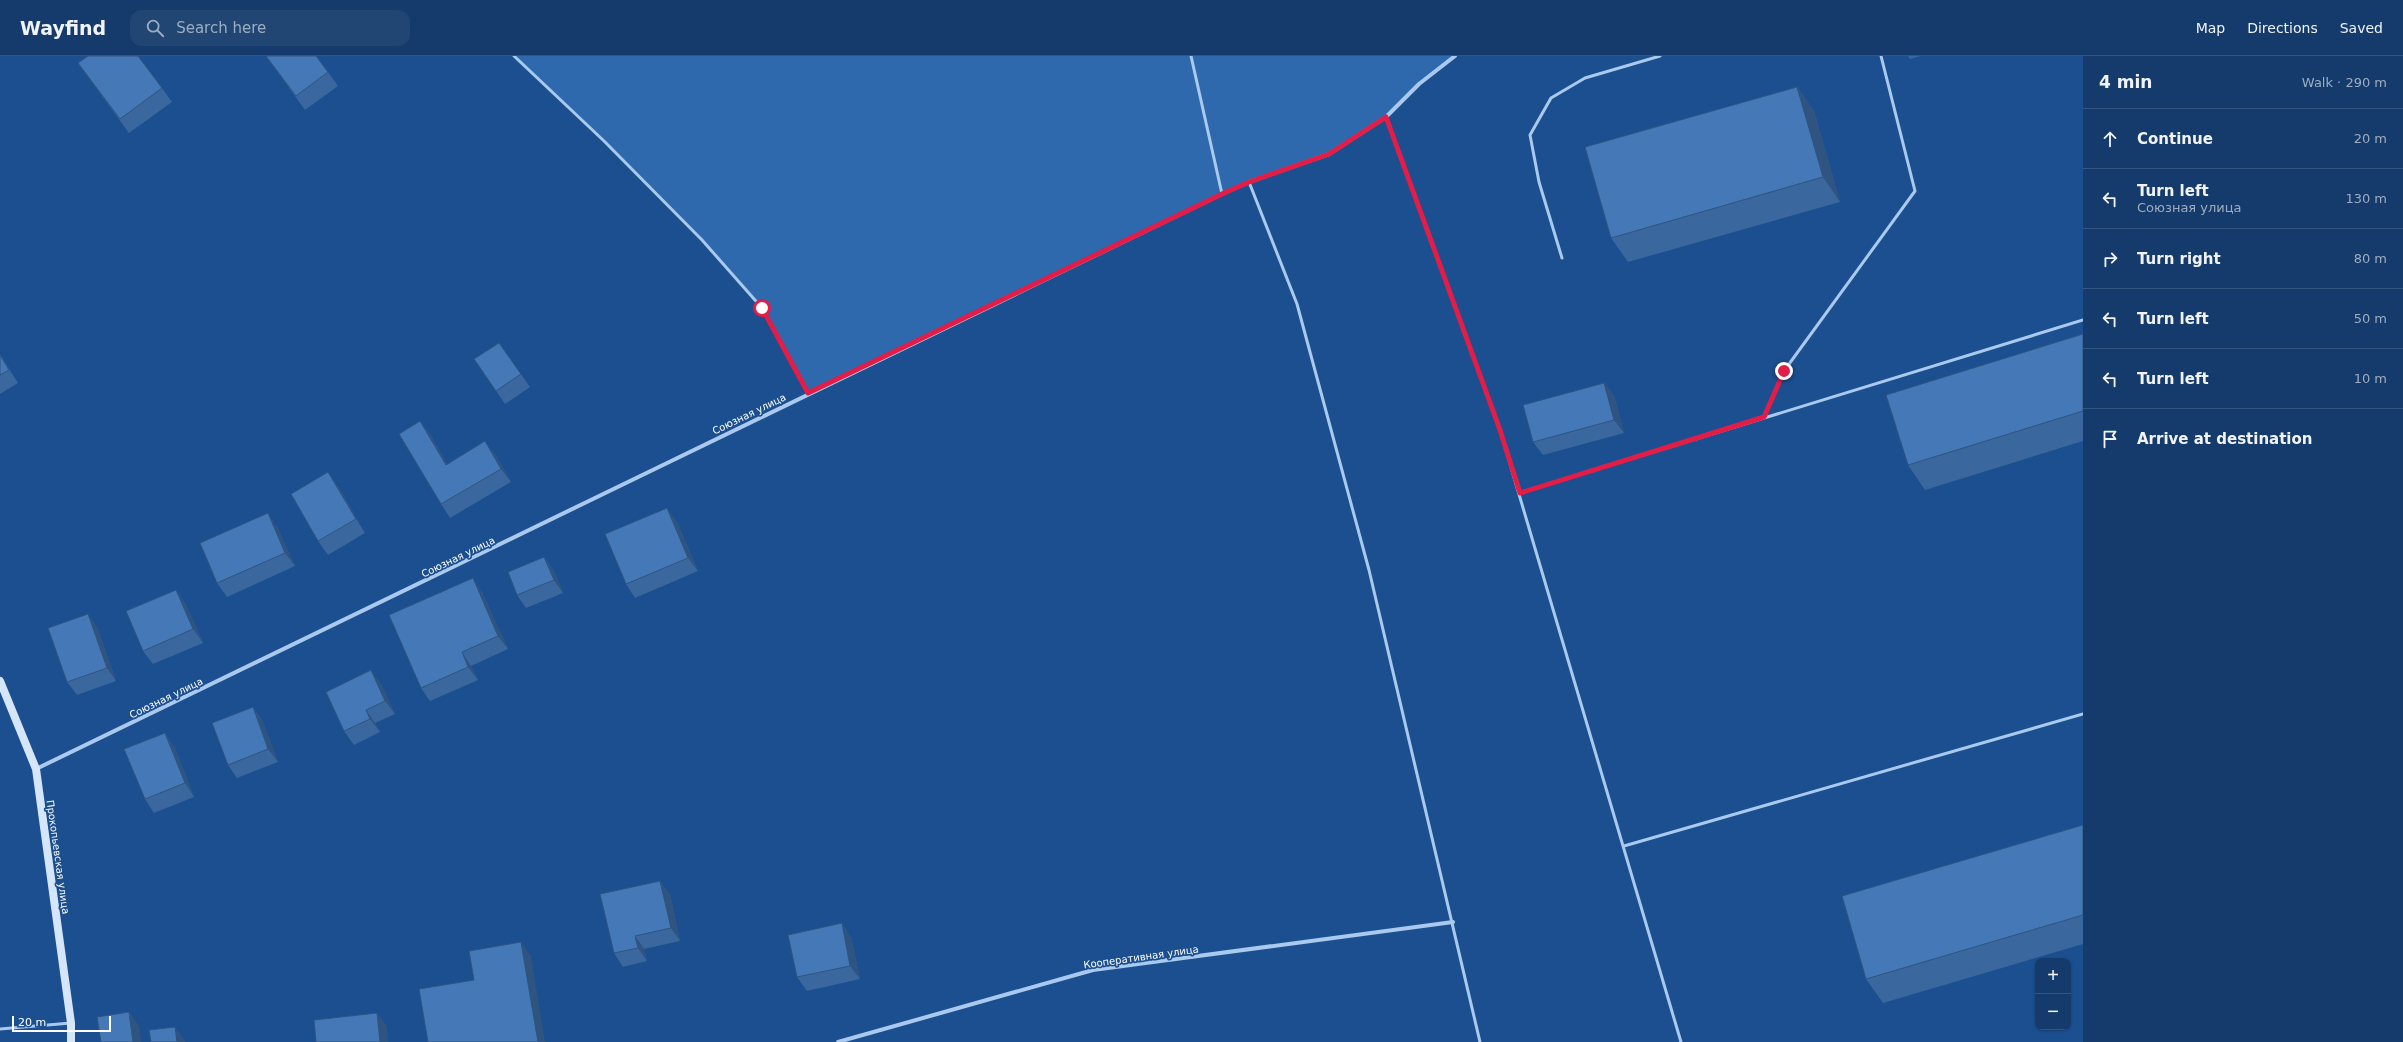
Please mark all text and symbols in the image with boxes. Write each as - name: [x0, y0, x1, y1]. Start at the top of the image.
- search box: [130, 10, 410, 46]
- text: Wayfind: [20, 17, 106, 39]
- icon: search: [144, 17, 166, 39]
- text: Search here: [176, 19, 266, 37]
- text: Map: [2196, 20, 2225, 36]
- text: Directions: [2247, 20, 2318, 36]
- text: Saved: [2340, 20, 2383, 36]
- text: 4 min: [2099, 72, 2152, 92]
- text: Walk · 290 m: [2302, 75, 2387, 90]
- icon: ahead: [2099, 128, 2121, 150]
- text: Continue: [2137, 130, 2213, 148]
- text: 20 m: [2354, 131, 2387, 146]
- text: Turn left: [2137, 182, 2209, 200]
- icon: left: [2099, 188, 2121, 210]
- text: 130 m: [2345, 191, 2387, 206]
- text: Союзная улица: [2137, 200, 2242, 215]
- icon: right: [2099, 248, 2121, 270]
- text: Turn right: [2137, 250, 2221, 268]
- text: 80 m: [2354, 251, 2387, 266]
- route start: [753, 299, 771, 317]
- icon: left: [2099, 308, 2121, 330]
- text: Turn left: [2137, 310, 2209, 328]
- text: 50 m: [2354, 311, 2387, 326]
- route end: [1775, 362, 1793, 380]
- icon: left: [2099, 368, 2121, 390]
- text: Turn left: [2137, 370, 2209, 388]
- text: 10 m: [2354, 371, 2387, 386]
- street label: Союзная улица: [710, 391, 788, 437]
- icon: arrive: [2099, 428, 2121, 450]
- text: Arrive at destination: [2137, 430, 2312, 448]
- street label: Союзная улица: [419, 534, 497, 580]
- street label: Союзная улица: [127, 675, 205, 721]
- street label: Прокопьевская улица: [45, 799, 71, 915]
- street label: Кооперативная улица: [1083, 943, 1199, 971]
- map controls: [2035, 958, 2071, 1030]
- button: +: [2035, 958, 2071, 994]
- button: −: [2035, 994, 2071, 1030]
- scale bar: [12, 1014, 111, 1033]
- text: 20 m: [18, 1016, 46, 1029]

